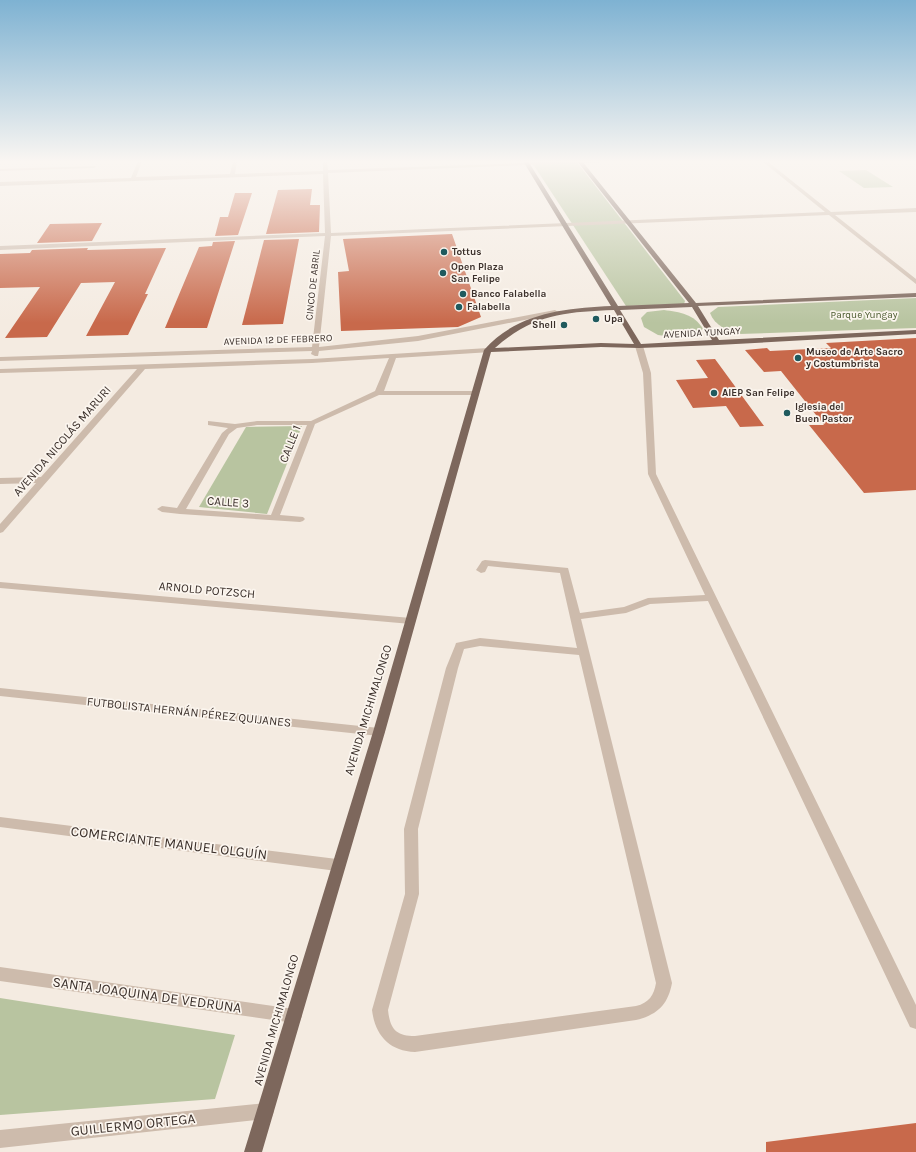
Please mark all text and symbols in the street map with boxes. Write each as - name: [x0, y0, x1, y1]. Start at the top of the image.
- place label: Tottus: [452, 246, 482, 258]
- marker: Tottus: [439, 247, 449, 257]
- street label: CINCO DE ABRIL: [303, 249, 323, 321]
- place label: Open Plaza San Felipe: [451, 261, 504, 285]
- marker: Open Plaza San Felipe: [438, 268, 448, 278]
- place label: Banco Falabella: [471, 288, 547, 300]
- marker: Banco Falabella: [458, 289, 468, 299]
- place label: Falabella: [467, 301, 511, 313]
- marker: Falabella: [454, 302, 464, 312]
- park label: Parque Yungay: [831, 309, 898, 321]
- place label: Upa: [604, 313, 623, 325]
- marker: Upa: [591, 314, 601, 324]
- place label: Shell: [532, 319, 556, 331]
- marker: Shell: [559, 320, 569, 330]
- street label: AVENIDA YUNGAY: [663, 325, 741, 341]
- street label: AVENIDA 12 DE FEBRERO: [224, 332, 332, 348]
- place label: Museo de Arte Sacro y Costumbrista: [806, 346, 903, 370]
- marker: Museo de Arte Sacro y Costumbrista: [793, 353, 803, 363]
- street label: AVENIDA NICOLÁS MARURI: [10, 382, 114, 499]
- place label: AIEP San Felipe: [722, 387, 795, 399]
- marker: AIEP San Felipe: [709, 388, 719, 398]
- place label: Iglesia del Buen Pastor: [795, 401, 852, 425]
- marker: Iglesia del Buen Pastor: [782, 408, 792, 418]
- street label: CALLE 1: [276, 423, 304, 465]
- street label: CALLE 3: [206, 494, 250, 510]
- street label: ARNOLD POTZSCH: [158, 579, 256, 601]
- street label: AVENIDA MICHIMALONGO: [341, 643, 395, 777]
- street label: FUTBOLISTA HERNÁN PÉREZ QUIJANES: [86, 693, 292, 730]
- street label: COMERCIANTE MANUEL OLGUÍN: [70, 822, 268, 863]
- street label: AVENIDA MICHIMALONGO: [251, 953, 301, 1087]
- street label: SANTA JOAQUINA DE VEDRUNA: [51, 973, 243, 1017]
- street label: GUILLERMO ORTEGA: [70, 1110, 196, 1140]

